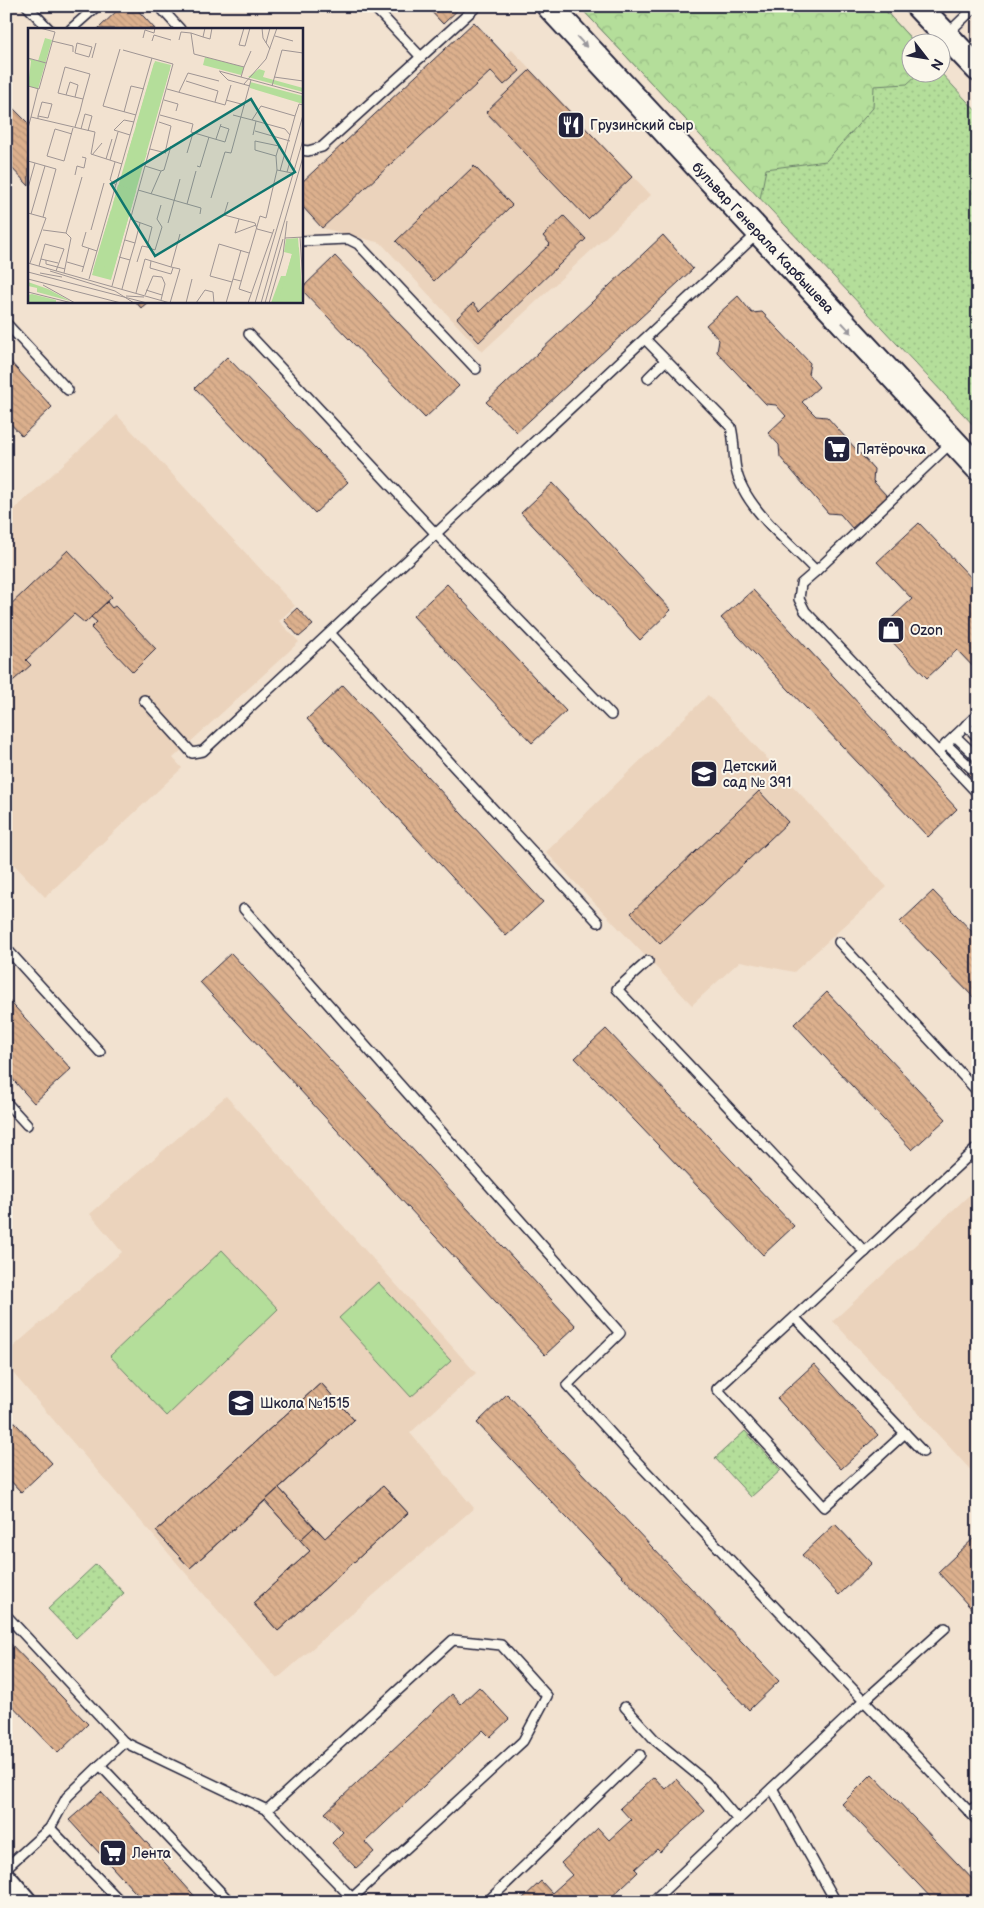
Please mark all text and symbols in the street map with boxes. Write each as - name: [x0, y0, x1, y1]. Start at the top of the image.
- inset map: [28, 28, 302, 302]
- north arrow: [902, 32, 952, 82]
- one-way arrow: [576, 36, 588, 48]
- text: N: [927, 56, 947, 73]
- restaurant icon: Грузинский сыр: [556, 110, 586, 140]
- place label: Грузинский сыр: [590, 117, 693, 134]
- street label: бульвар Генерала Карбышева: [688, 159, 838, 318]
- one-way arrow: [841, 322, 853, 334]
- supermarket icon: Пятёрочка: [822, 434, 852, 464]
- place label: Пятёрочка: [856, 441, 927, 458]
- shop icon: Ozon: [876, 615, 906, 645]
- place label: Ozon: [910, 622, 943, 639]
- place label: Детский сад № 391: [723, 758, 791, 791]
- school or university icon: Детский сад № 391: [689, 759, 719, 789]
- school or university icon: Школа №1515: [226, 1388, 256, 1418]
- place label: Школа №1515: [260, 1395, 350, 1412]
- supermarket icon: Лента: [98, 1838, 128, 1868]
- place label: Лента: [131, 1845, 172, 1862]

